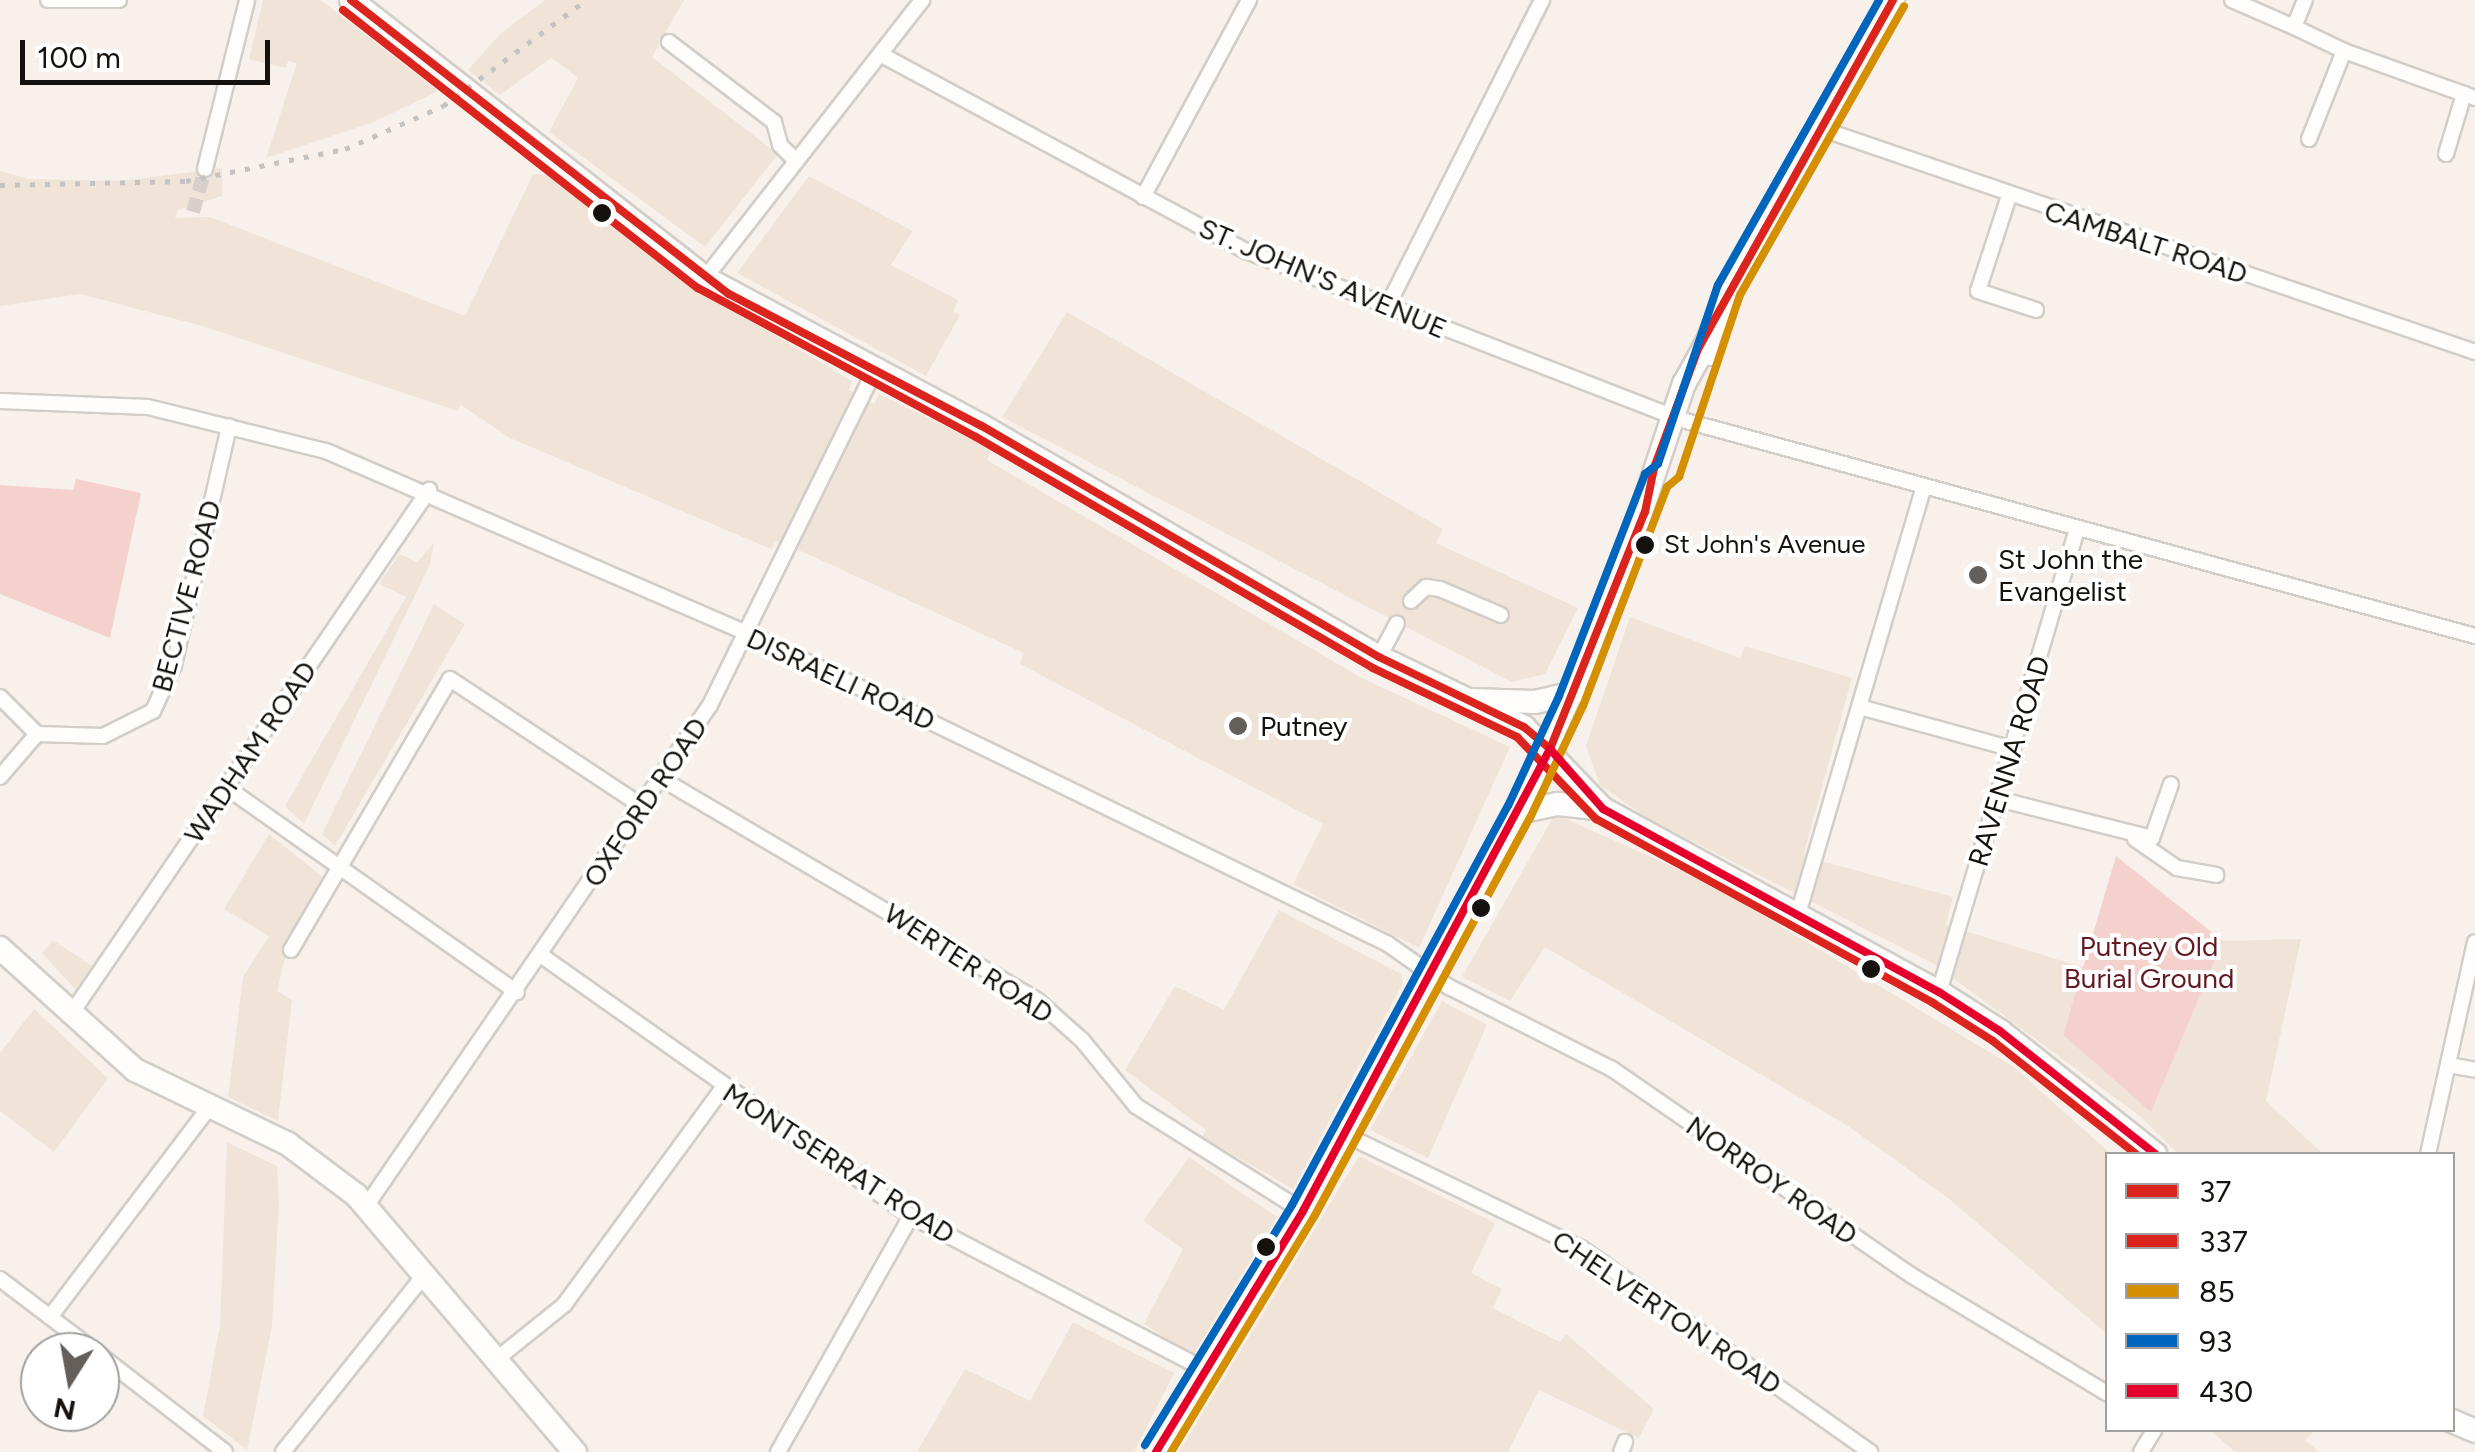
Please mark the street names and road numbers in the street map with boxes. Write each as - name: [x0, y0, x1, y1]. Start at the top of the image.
- street label: CAMBALT ROAD: [2040, 193, 2252, 291]
- street label: ST. JOHN'S AVENUE: [1194, 211, 1452, 345]
- street label: BECTIVE ROAD: [144, 496, 228, 696]
- street label: DISRAELI ROAD: [742, 621, 940, 737]
- street label: RAVENNA ROAD: [1961, 652, 2057, 870]
- street label: WADHAM ROAD: [177, 655, 323, 849]
- street label: OXFORD ROAD: [576, 711, 714, 893]
- street label: WERTER ROAD: [878, 896, 1060, 1030]
- street label: MONTSERRAT ROAD: [717, 1075, 961, 1251]
- street label: NORROY ROAD: [1680, 1109, 1864, 1251]
- street label: CHELVERTON ROAD: [1546, 1223, 1788, 1401]

